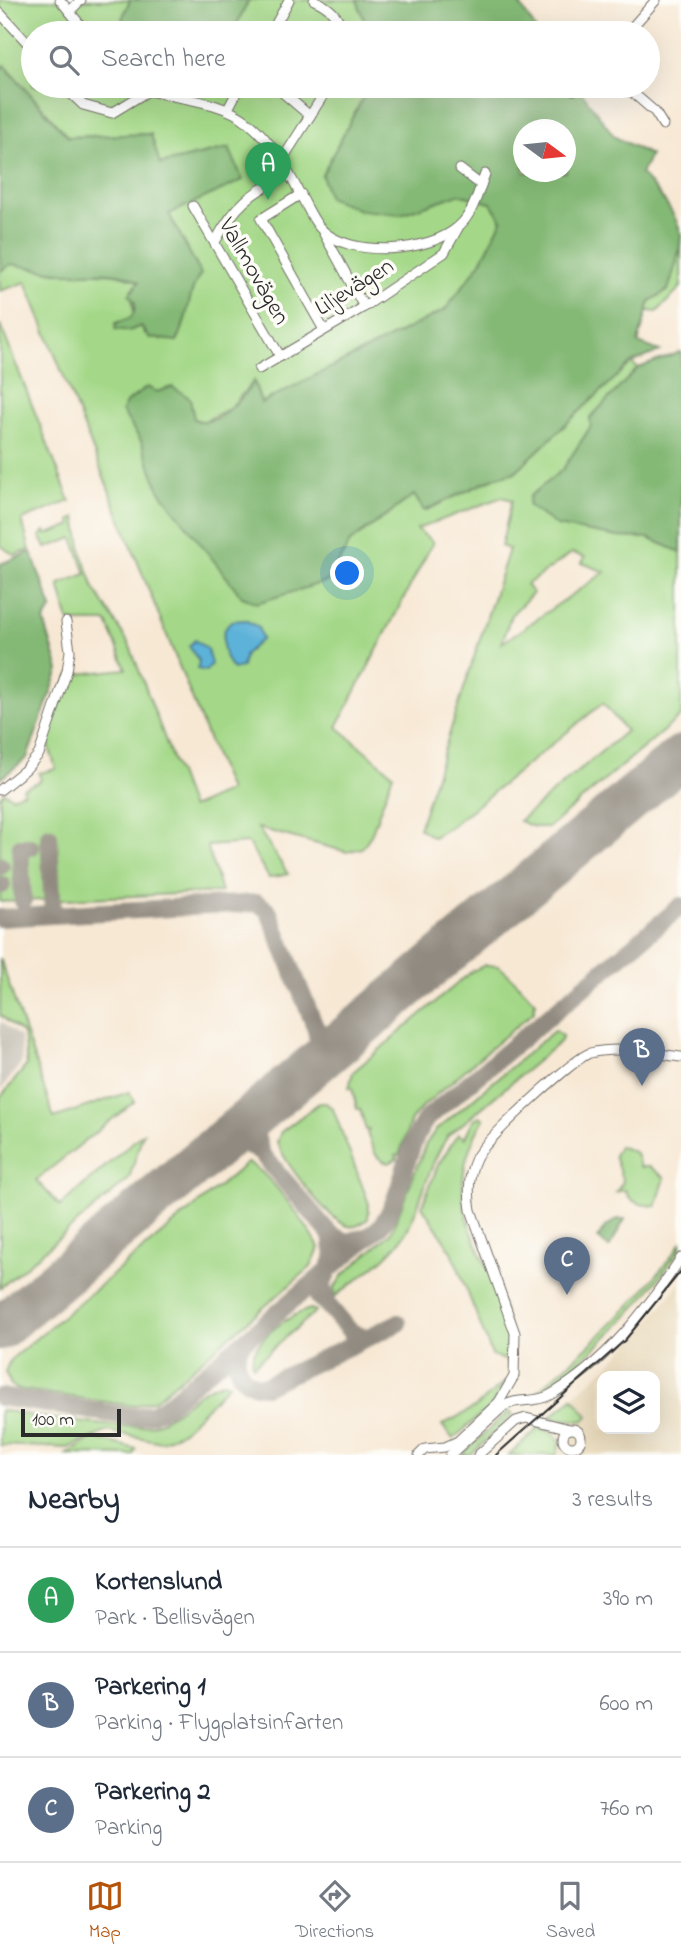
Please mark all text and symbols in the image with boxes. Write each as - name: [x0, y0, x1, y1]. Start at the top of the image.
- search box: [21, 21, 660, 98]
- icon: search: [45, 41, 83, 79]
- text: Search here: [101, 41, 226, 79]
- north arrow: [513, 119, 576, 182]
- pin: A: [245, 142, 291, 200]
- street label: Vallmovägen: [208, 211, 298, 332]
- street label: Liljevägen: [309, 250, 401, 326]
- your location: [330, 556, 364, 590]
- pin: B: [619, 1028, 665, 1086]
- pin: C: [544, 1237, 590, 1295]
- map controls: [597, 1371, 660, 1434]
- button: layers: [597, 1371, 660, 1434]
- scale bar: [21, 1406, 121, 1438]
- text: 100 m: [32, 1407, 74, 1434]
- text: Nearby: [28, 1479, 120, 1523]
- text: 3 results: [572, 1484, 653, 1517]
- text: Kortenslund: [95, 1564, 222, 1602]
- text: A: [44, 1583, 58, 1616]
- text: 390 m: [603, 1583, 653, 1616]
- text: Park · Bellisvägen: [95, 1602, 255, 1635]
- text: Parkering 1: [95, 1669, 206, 1707]
- text: B: [43, 1688, 59, 1721]
- text: 600 m: [599, 1688, 653, 1721]
- text: Parking · Flygplatsinfarten: [95, 1707, 343, 1740]
- text: Parkering 2: [95, 1774, 210, 1812]
- text: C: [45, 1793, 57, 1826]
- text: 760 m: [600, 1793, 653, 1826]
- text: Parking: [95, 1812, 162, 1845]
- tab: Map: [86, 1877, 124, 1946]
- tab: Directions: [295, 1877, 374, 1946]
- tab: Saved: [546, 1877, 595, 1946]

